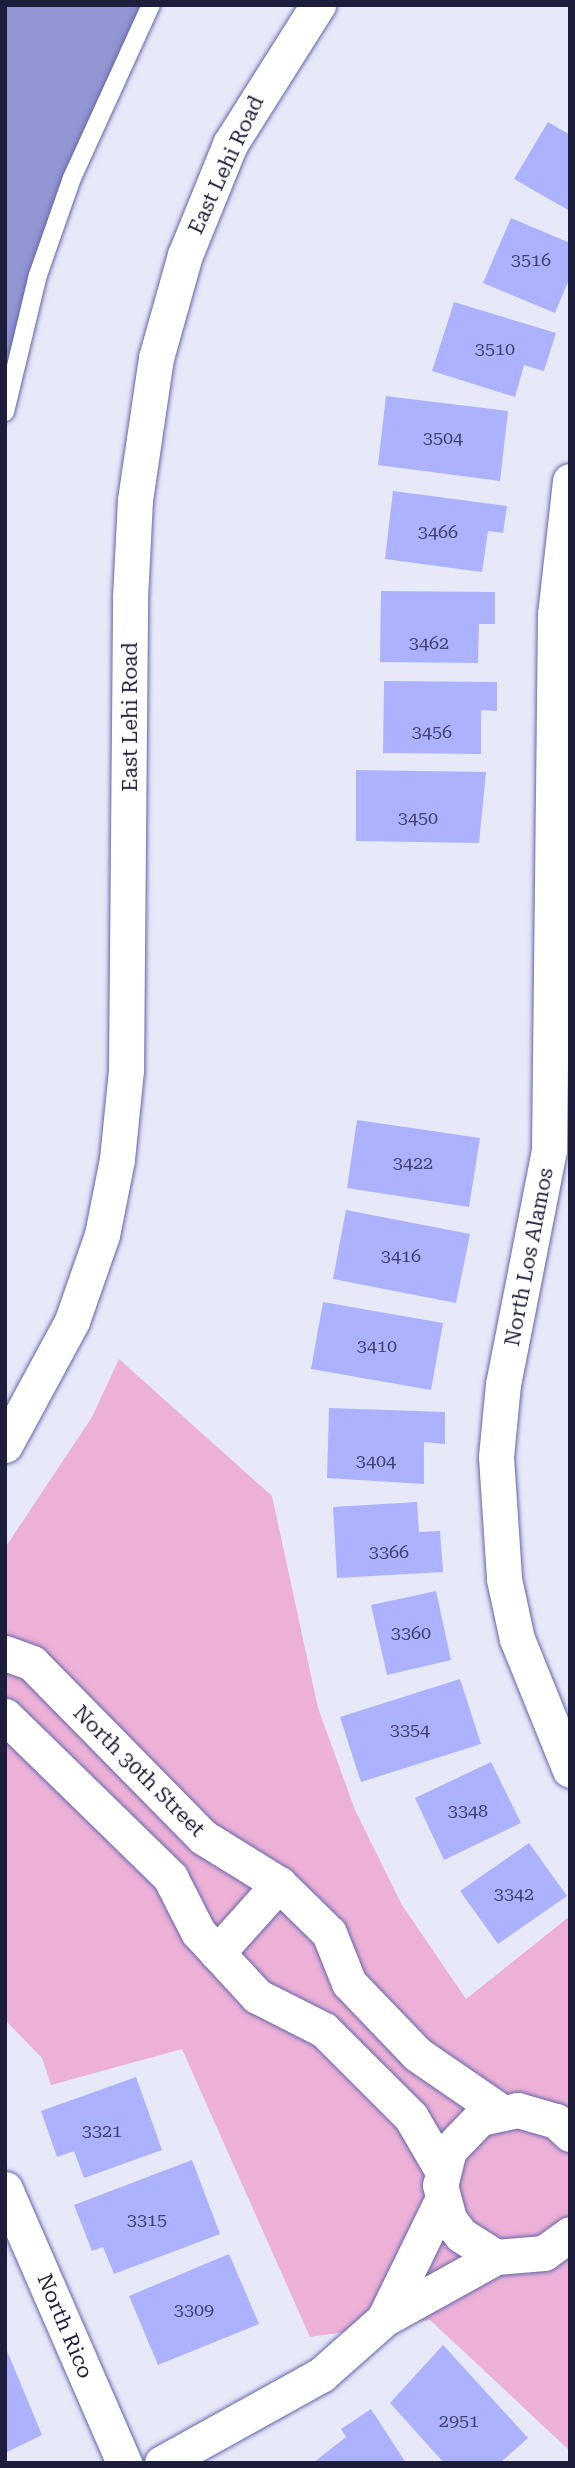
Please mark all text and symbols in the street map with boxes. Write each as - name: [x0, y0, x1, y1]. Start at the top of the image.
- street label: East Lehi Road: [183, 92, 269, 238]
- house number: 3516: [511, 249, 551, 271]
- house number: 3510: [475, 338, 515, 360]
- house number: 3504: [423, 427, 463, 449]
- house number: 3466: [418, 521, 458, 543]
- house number: 3462: [409, 632, 449, 654]
- street label: East Lehi Road: [117, 642, 143, 792]
- house number: 3456: [412, 721, 452, 743]
- house number: 3450: [398, 807, 438, 829]
- house number: 3422: [393, 1152, 433, 1174]
- street label: North Los Alamos: [499, 1166, 559, 1348]
- house number: 3416: [381, 1245, 421, 1267]
- house number: 3410: [357, 1335, 397, 1357]
- house number: 3404: [356, 1450, 396, 1472]
- house number: 3366: [369, 1541, 409, 1563]
- house number: 3360: [391, 1622, 431, 1644]
- street label: North 30th Street: [68, 1700, 210, 1842]
- house number: 3354: [390, 1719, 430, 1741]
- house number: 3348: [448, 1800, 488, 1822]
- house number: 3342: [494, 1883, 534, 1905]
- house number: 3321: [82, 2120, 122, 2142]
- house number: 3315: [127, 2209, 167, 2231]
- street label: North Rico: [32, 2270, 98, 2382]
- house number: 3309: [174, 2299, 214, 2321]
- house number: 2951: [439, 2410, 479, 2432]

